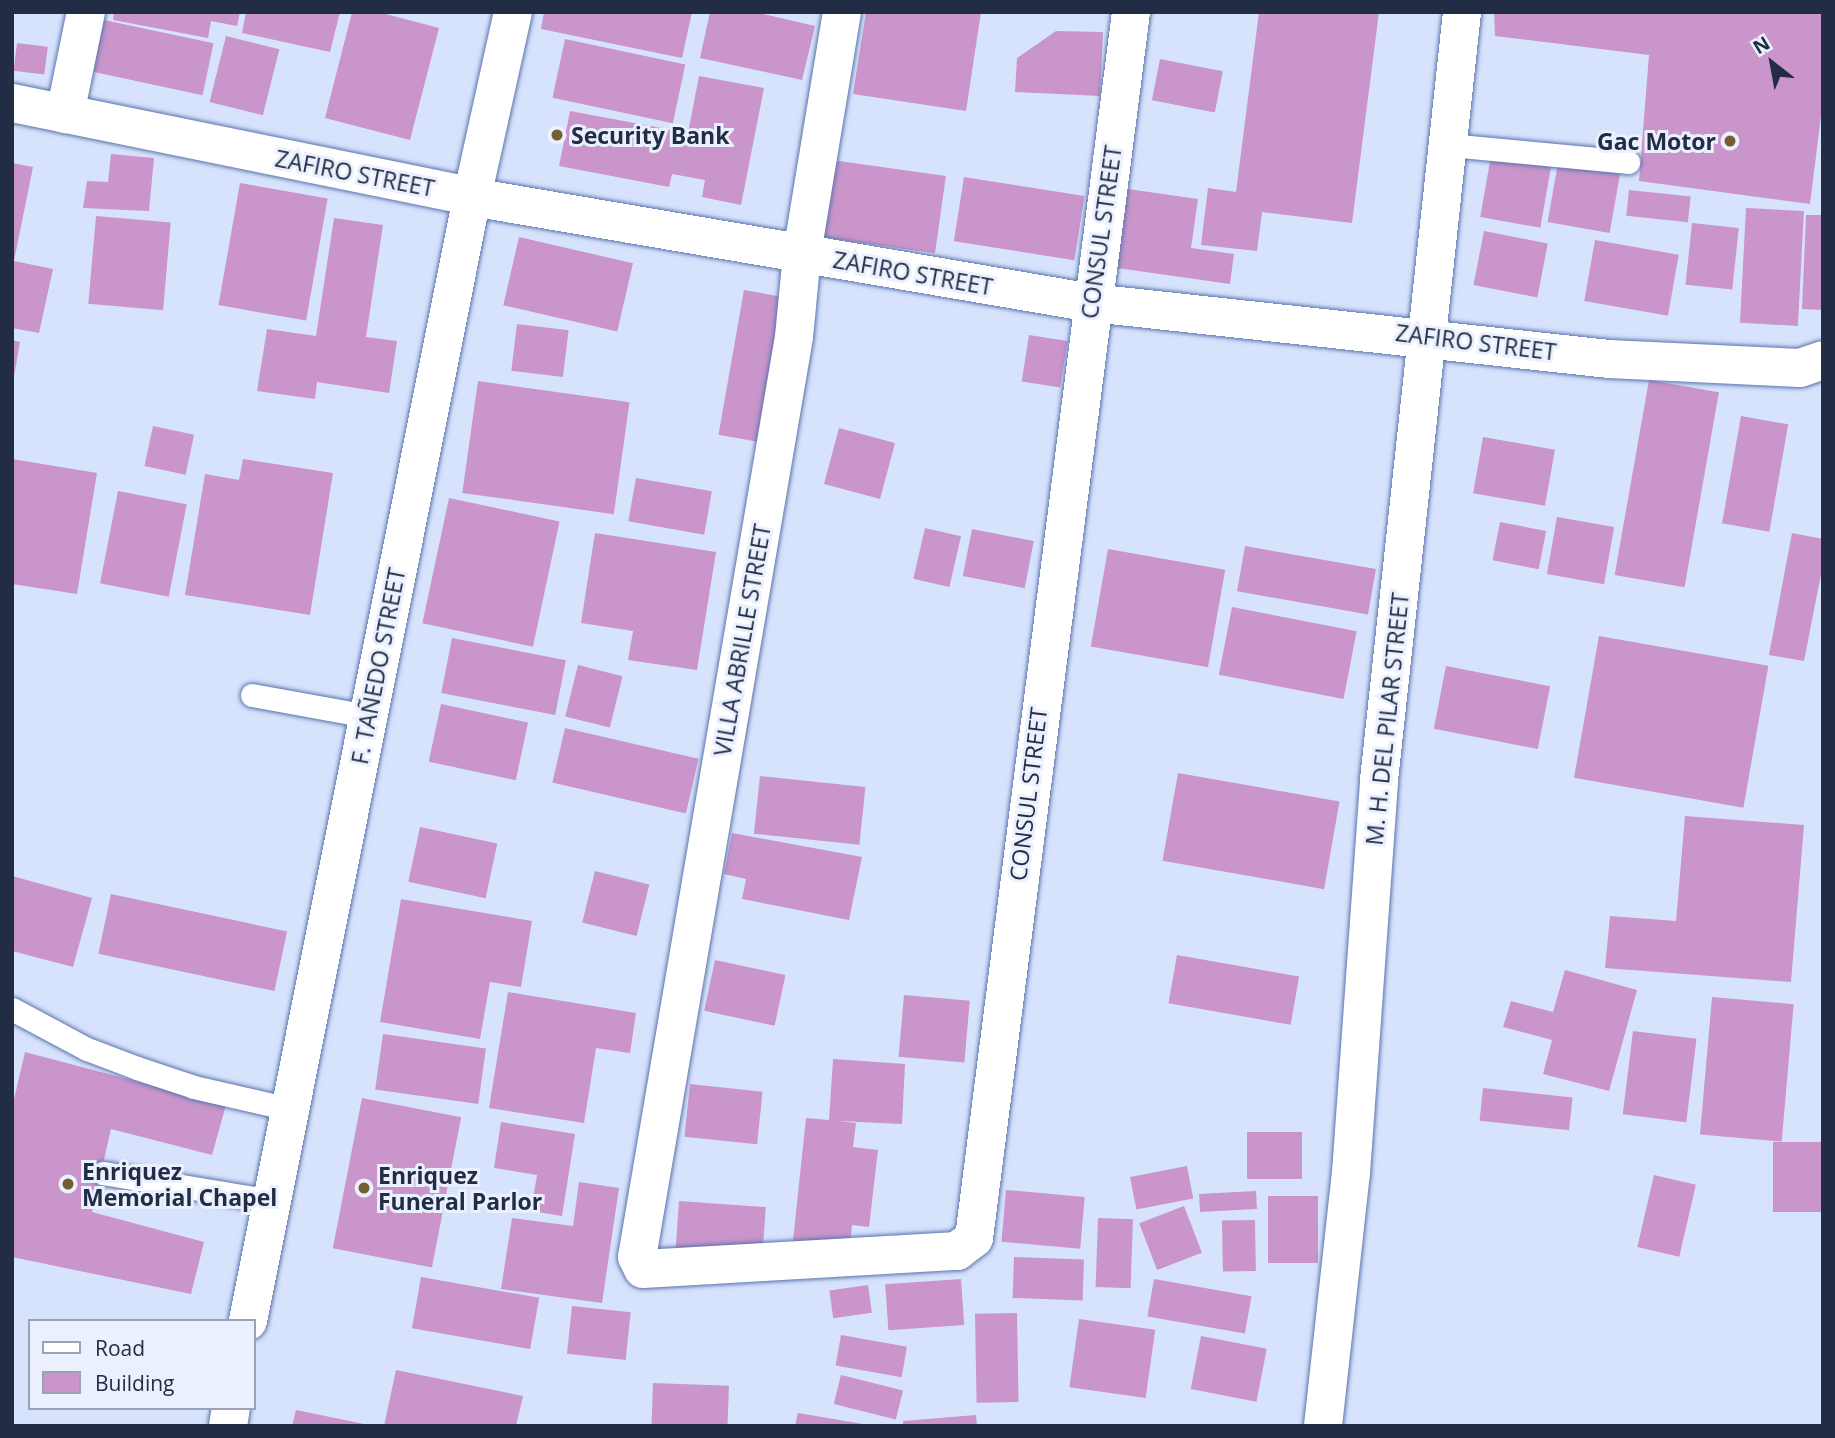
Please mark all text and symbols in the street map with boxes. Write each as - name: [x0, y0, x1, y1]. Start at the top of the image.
- north arrow: [1737, 28, 1807, 98]
- text: N: [1748, 30, 1774, 60]
- place label: Security Bank: [571, 121, 729, 149]
- marker: Security Bank: [549, 127, 565, 143]
- place label: Gac Motor: [1597, 127, 1716, 155]
- marker: Gac Motor: [1722, 133, 1738, 149]
- street label: ZAFIRO STREET: [273, 144, 437, 202]
- street label: CONSUL STREET: [1075, 144, 1127, 320]
- street label: ZAFIRO STREET: [831, 245, 995, 301]
- street label: ZAFIRO STREET: [1394, 318, 1558, 366]
- street label: VILLA ABRILLE STREET: [708, 522, 776, 758]
- street label: F. TAÑEDO STREET: [345, 565, 411, 767]
- street label: M. H. DEL PILAR STREET: [1360, 591, 1414, 847]
- street label: CONSUL STREET: [1004, 706, 1052, 882]
- place label: Enriquez Memorial Chapel: [82, 1157, 277, 1211]
- place label: Enriquez Funeral Parlor: [378, 1161, 542, 1215]
- marker: Enriquez Memorial Chapel: [60, 1176, 76, 1192]
- marker: Enriquez Funeral Parlor: [356, 1180, 372, 1196]
- legend: [28, 1319, 256, 1410]
- text: Road: [95, 1334, 145, 1362]
- text: Building: [95, 1369, 174, 1397]

